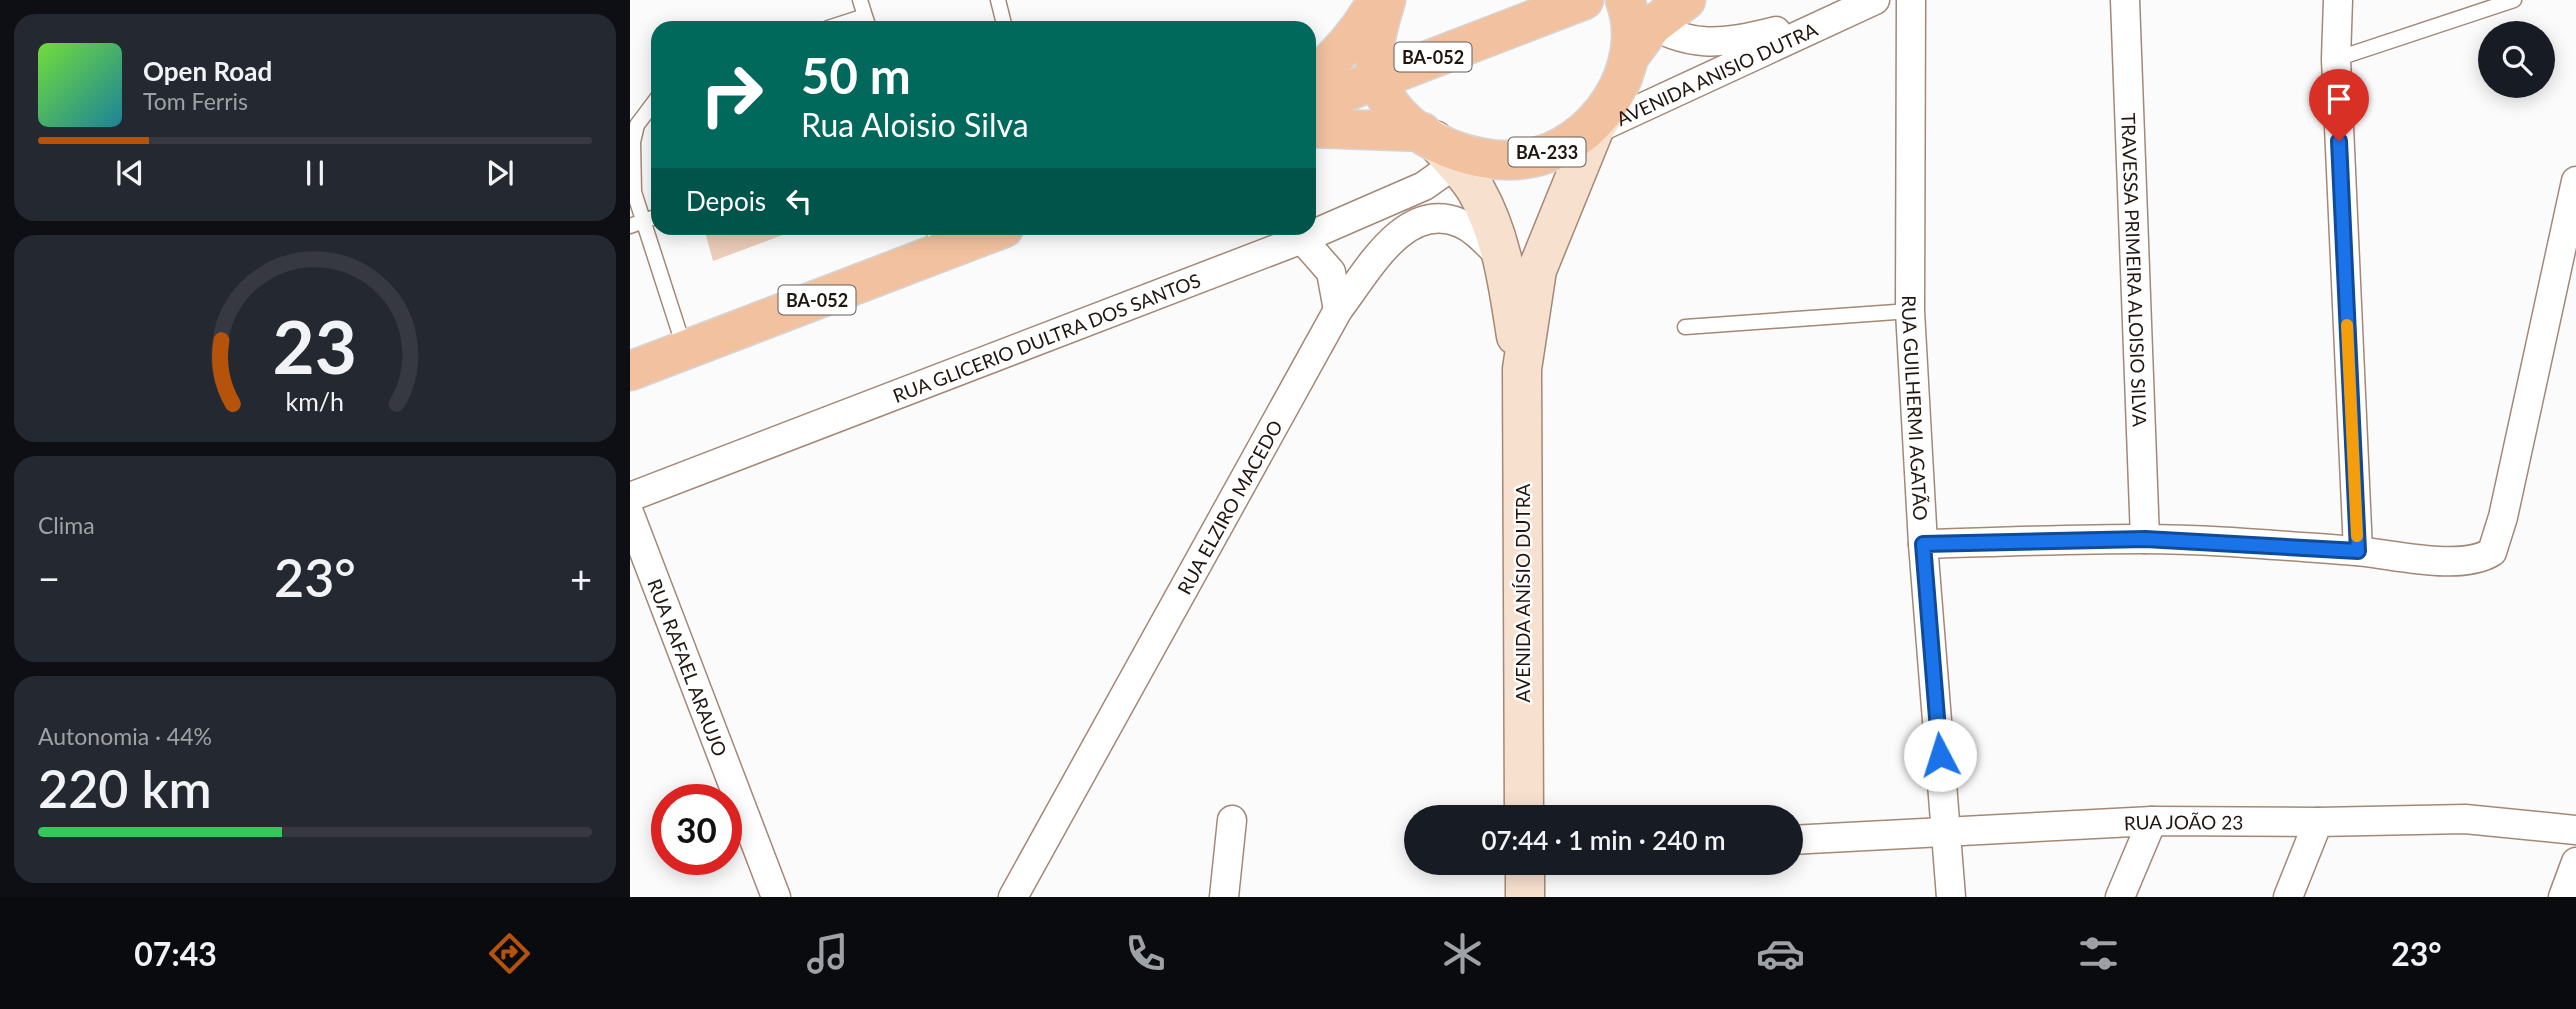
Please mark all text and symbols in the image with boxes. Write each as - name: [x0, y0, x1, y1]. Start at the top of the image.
- street label: AVENIDA ANISIO DUTRA: [1612, 17, 1821, 130]
- map controls: [2478, 21, 2555, 98]
- button: search: [2478, 21, 2555, 98]
- road number: BA-052: [1394, 42, 1472, 72]
- text: 50 m: [801, 46, 911, 104]
- icon: right: [686, 49, 777, 140]
- text: Open Road: [143, 55, 272, 87]
- pin: [2309, 69, 2369, 141]
- icon: arrive: [2320, 80, 2358, 118]
- text: Tom Ferris: [143, 87, 248, 115]
- text: Rua Aloisio Silva: [801, 105, 1029, 144]
- street label: TRAVESSA PRIMEIRA ALOISIO SILVA: [2118, 112, 2152, 427]
- road number: BA-233: [1508, 138, 1586, 167]
- icon: previous: [111, 154, 149, 192]
- icon: pause: [296, 154, 334, 192]
- icon: next: [481, 154, 519, 192]
- icon: left: [780, 182, 818, 220]
- text: Depois: [686, 185, 766, 217]
- street label: RUA GLICERIO DULTRA DOS SANTOS: [889, 268, 1203, 407]
- road number: BA-052: [778, 286, 856, 314]
- street label: RUA GUILHERMI AGATÃO: [1898, 295, 1933, 521]
- text: 23: [273, 303, 357, 391]
- text: km/h: [286, 386, 344, 416]
- street label: RUA ELZIRO MACEDO: [1172, 416, 1286, 598]
- street label: AVENIDA ANÍSIO DUTRA: [1511, 483, 1534, 702]
- text: Clima: [38, 511, 95, 539]
- text: 23°: [274, 546, 356, 608]
- text: −: [38, 555, 60, 601]
- text: +: [570, 555, 592, 601]
- street label: RUA RAFAEL ARAUJO: [644, 575, 733, 759]
- position arrow: [1903, 718, 1977, 792]
- text: Autonomia · 44%: [38, 722, 212, 750]
- text: 220 km: [38, 757, 212, 819]
- speed limit sign: 30: [651, 784, 742, 875]
- street label: RUA JOÃO 23: [2123, 809, 2243, 834]
- text: 07:44 · 1 min · 240 m: [1481, 824, 1726, 856]
- icon: directions: [485, 929, 534, 978]
- icon: music: [803, 929, 852, 978]
- icon: phone: [1121, 929, 1170, 978]
- icon: climate: [1438, 929, 1487, 978]
- icon: car: [1756, 929, 1805, 978]
- icon: filters: [2074, 929, 2123, 978]
- text: 07:43: [134, 934, 217, 973]
- text: 23°: [2391, 934, 2442, 973]

